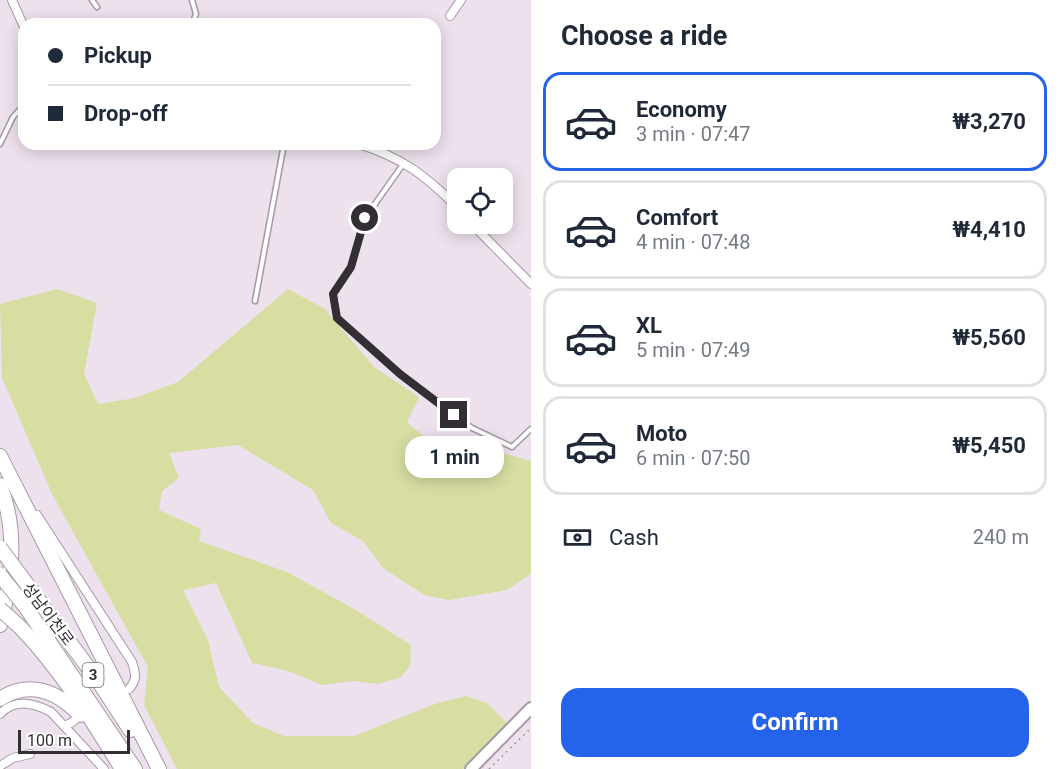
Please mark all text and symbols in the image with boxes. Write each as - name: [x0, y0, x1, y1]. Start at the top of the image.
- text: Choose a ride: [561, 20, 727, 52]
- text: Pickup: [84, 43, 152, 68]
- icon: car: [564, 95, 618, 149]
- text: Economy: [636, 97, 727, 122]
- text: Drop-off: [84, 101, 168, 126]
- text: ₩3,270: [952, 109, 1026, 134]
- text: 3 min · 07:47: [636, 122, 751, 146]
- map controls: [447, 168, 513, 234]
- button: locate: [447, 168, 513, 234]
- icon: car: [564, 203, 618, 257]
- route start: [351, 204, 378, 231]
- text: Comfort: [636, 205, 718, 230]
- text: ₩4,410: [952, 217, 1026, 242]
- text: 4 min · 07:48: [636, 230, 751, 254]
- icon: car: [564, 311, 618, 365]
- text: XL: [636, 313, 662, 338]
- text: ₩5,560: [952, 325, 1026, 350]
- text: 5 min · 07:49: [636, 338, 751, 362]
- route end: [440, 401, 467, 428]
- icon: car: [564, 419, 618, 473]
- text: Moto: [636, 421, 687, 446]
- text: ₩5,450: [952, 433, 1026, 458]
- callout: 1 min: [404, 436, 504, 478]
- text: 1 min: [429, 445, 480, 469]
- text: 6 min · 07:50: [636, 446, 751, 470]
- icon: cash: [561, 521, 594, 554]
- text: Cash: [609, 525, 659, 550]
- text: 240 m: [973, 525, 1029, 549]
- street label: 성남이천로: [18, 579, 78, 649]
- road number: 3: [82, 663, 104, 687]
- button: Confirm: [561, 688, 1029, 757]
- scale bar: [18, 727, 130, 754]
- text: 100 m: [27, 731, 72, 750]

